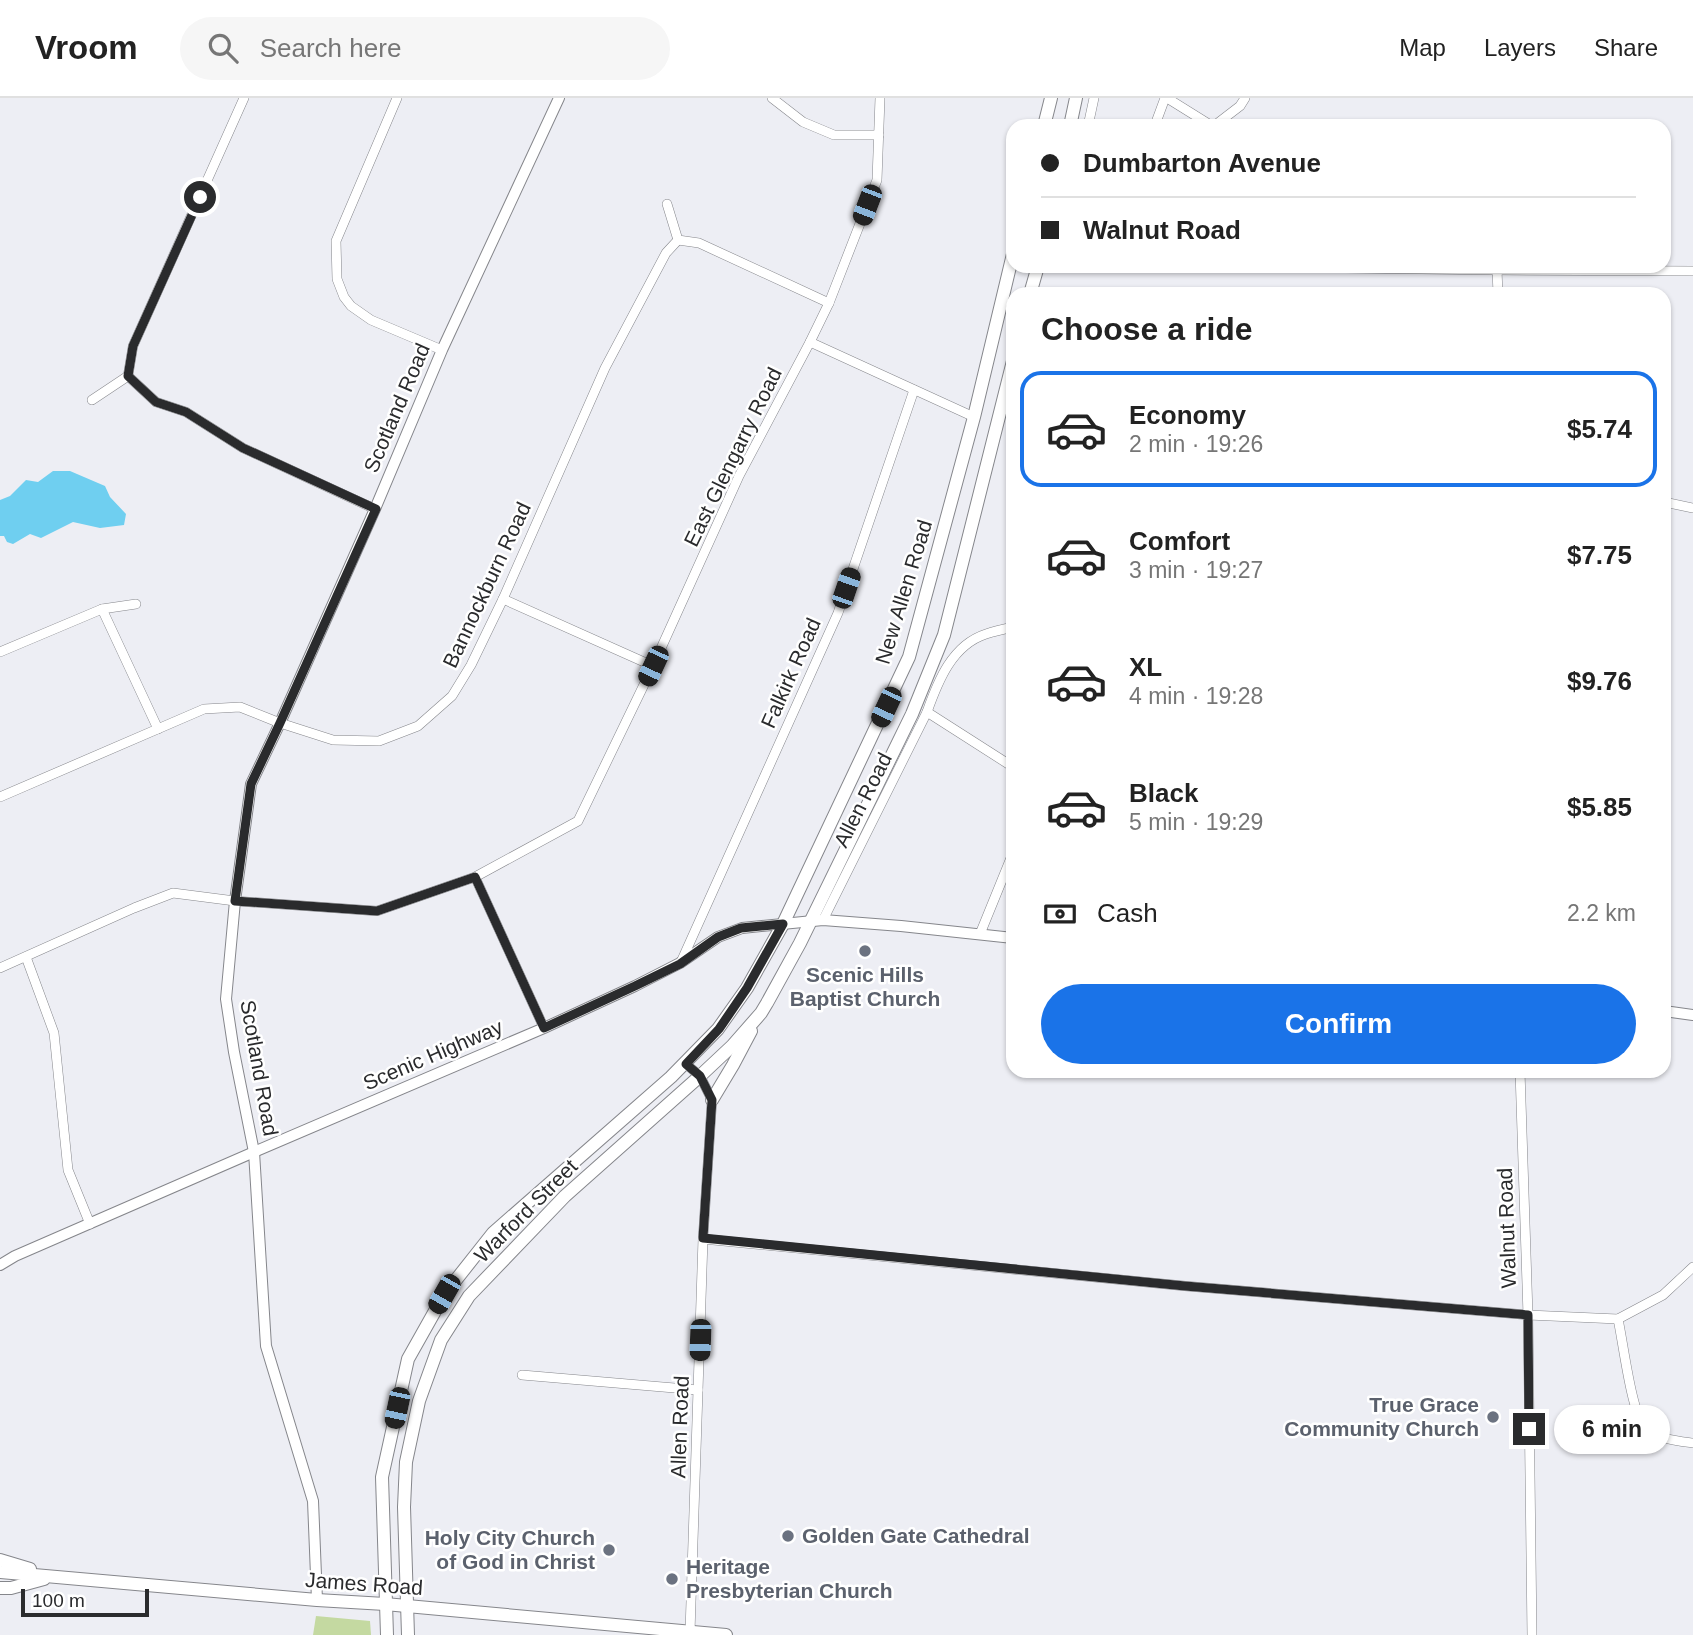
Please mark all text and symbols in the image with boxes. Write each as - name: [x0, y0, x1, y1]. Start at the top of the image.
- search box: [180, 17, 670, 80]
- text: Vroom: [35, 29, 138, 66]
- icon: search: [204, 29, 242, 67]
- text: Search here: [260, 33, 401, 63]
- text: Map: [1399, 34, 1446, 61]
- text: Layers: [1484, 34, 1556, 61]
- text: Share: [1594, 34, 1658, 61]
- text: Dumbarton Avenue: [1083, 148, 1321, 178]
- route start: [184, 181, 216, 213]
- car: [850, 182, 885, 228]
- text: Walnut Road: [1083, 215, 1241, 245]
- text: Choose a ride: [1041, 311, 1253, 347]
- street label: Scotland Road: [359, 340, 434, 476]
- street label: East Glengarry Road: [679, 364, 786, 550]
- icon: car: [1045, 398, 1108, 461]
- text: Economy: [1129, 400, 1246, 430]
- text: $5.74: [1567, 414, 1632, 444]
- text: 2 min · 19:26: [1129, 431, 1263, 457]
- street label: Bannockburn Road: [438, 498, 535, 671]
- street label: New Allen Road: [871, 517, 936, 667]
- icon: car: [1045, 524, 1108, 587]
- text: Comfort: [1129, 526, 1230, 556]
- text: $7.75: [1567, 540, 1632, 570]
- text: 3 min · 19:27: [1129, 557, 1263, 583]
- car: [830, 565, 863, 611]
- street label: Falkirk Road: [756, 614, 825, 731]
- car: [635, 643, 672, 689]
- icon: car: [1045, 650, 1108, 713]
- text: XL: [1129, 652, 1162, 682]
- text: $9.76: [1567, 666, 1632, 696]
- text: 4 min · 19:28: [1129, 683, 1263, 709]
- car: [868, 684, 905, 730]
- street label: Allen Road: [829, 749, 896, 851]
- icon: car: [1045, 776, 1108, 839]
- text: Black: [1129, 778, 1198, 808]
- text: $5.85: [1567, 792, 1632, 822]
- text: 5 min · 19:29: [1129, 809, 1263, 835]
- icon: cash: [1041, 895, 1079, 933]
- text: Cash: [1097, 898, 1158, 928]
- text: 2.2 km: [1567, 900, 1636, 926]
- marker: Scenic Hills Baptist Church: [857, 943, 873, 959]
- place label: Scenic Hills Baptist Church: [790, 963, 940, 1010]
- button: Confirm: [1041, 984, 1636, 1064]
- street label: Scotland Road: [236, 998, 283, 1138]
- street label: Scenic Highway: [360, 1015, 507, 1094]
- street label: Warford Street: [470, 1154, 582, 1267]
- street label: Walnut Road: [1493, 1167, 1520, 1289]
- car: [425, 1271, 464, 1317]
- car: [689, 1319, 712, 1361]
- street label: Allen Road: [666, 1375, 693, 1479]
- car: [383, 1385, 412, 1431]
- place label: True Grace Community Church: [1284, 1393, 1479, 1440]
- callout: 6 min: [1554, 1404, 1669, 1454]
- marker: True Grace Community Church: [1485, 1409, 1501, 1425]
- route end: [1513, 1413, 1545, 1445]
- text: 6 min: [1582, 1416, 1642, 1442]
- place label: Golden Gate Cathedral: [802, 1524, 1030, 1547]
- place label: Holy City Church of God in Christ: [425, 1526, 595, 1573]
- marker: Golden Gate Cathedral: [780, 1528, 796, 1544]
- marker: Holy City Church of God in Christ: [601, 1542, 617, 1558]
- place label: Heritage Presbyterian Church: [686, 1555, 893, 1602]
- street label: James Road: [304, 1568, 424, 1599]
- marker: Heritage Presbyterian Church: [664, 1571, 680, 1587]
- scale bar: [21, 1586, 149, 1618]
- text: 100 m: [32, 1590, 85, 1611]

